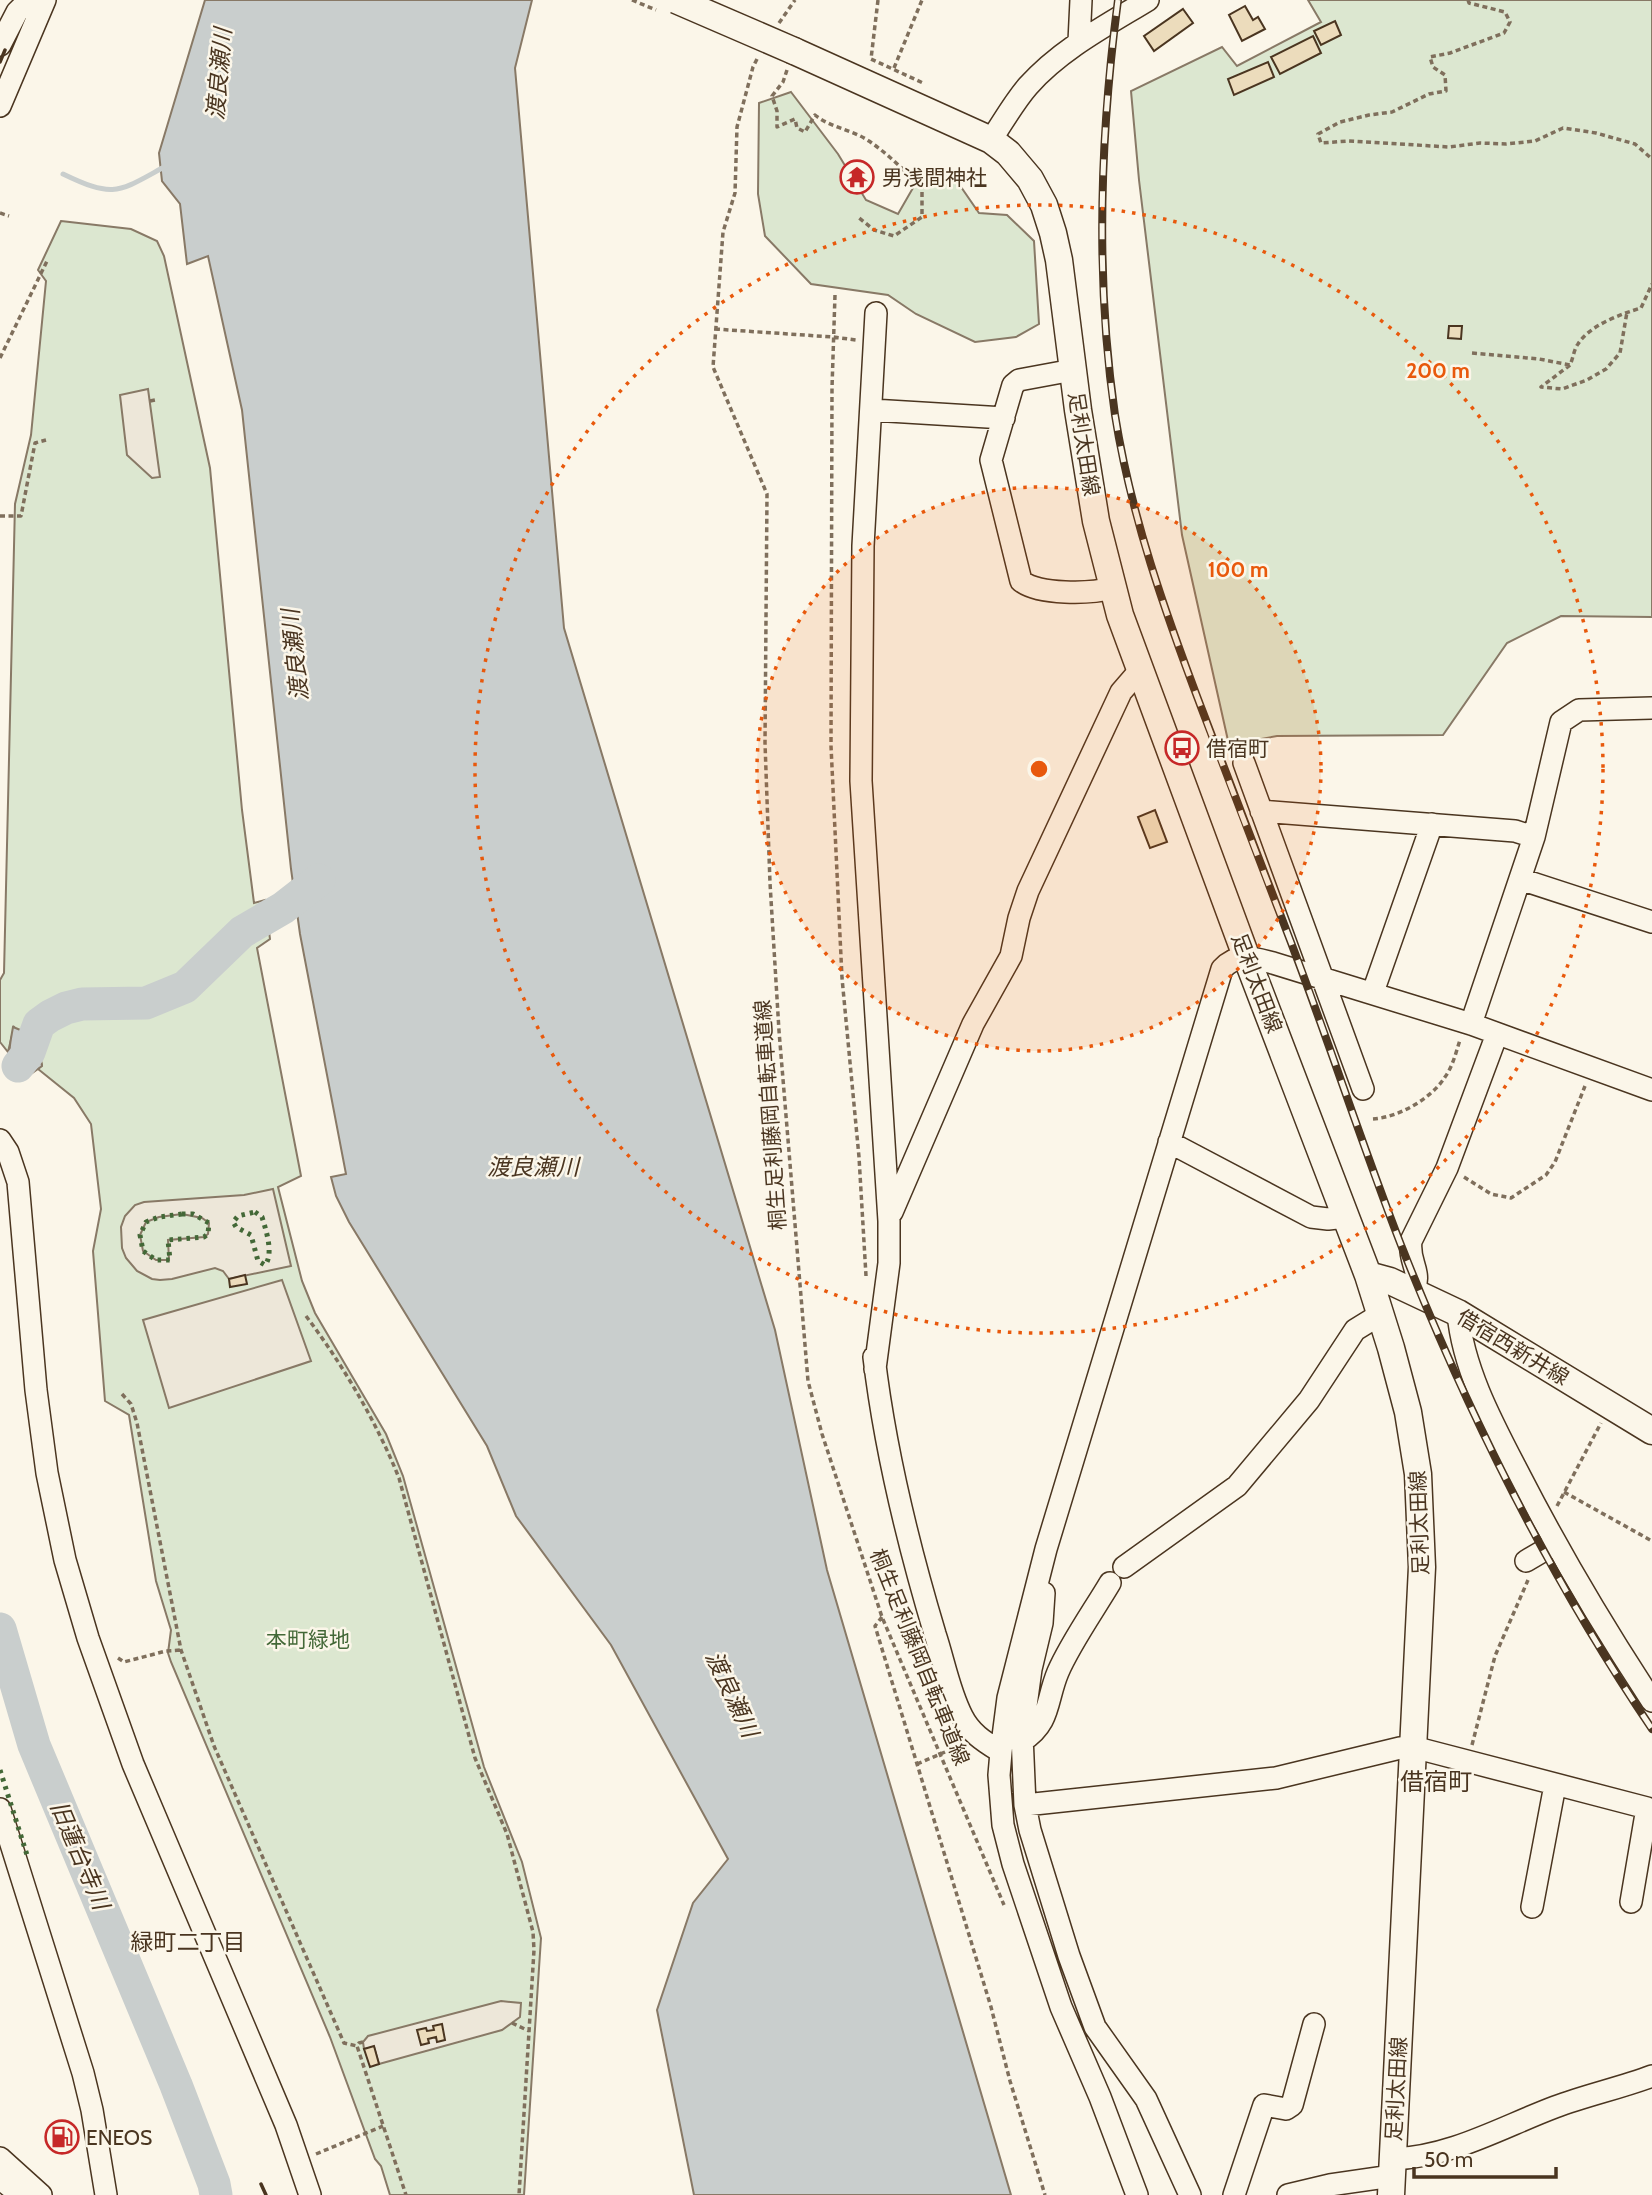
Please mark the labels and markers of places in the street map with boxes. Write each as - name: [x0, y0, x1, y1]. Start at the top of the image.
- temple icon: 男浅間神社: [838, 158, 876, 196]
- place label: 男浅間神社: [882, 165, 987, 190]
- bus stop icon: 借宿町: [1163, 729, 1201, 767]
- place label: 借宿町: [1206, 736, 1269, 761]
- centre of rings: [1027, 757, 1051, 781]
- fuel station icon: ENEOS: [43, 2118, 81, 2156]
- place label: ENEOS: [86, 2125, 152, 2150]

